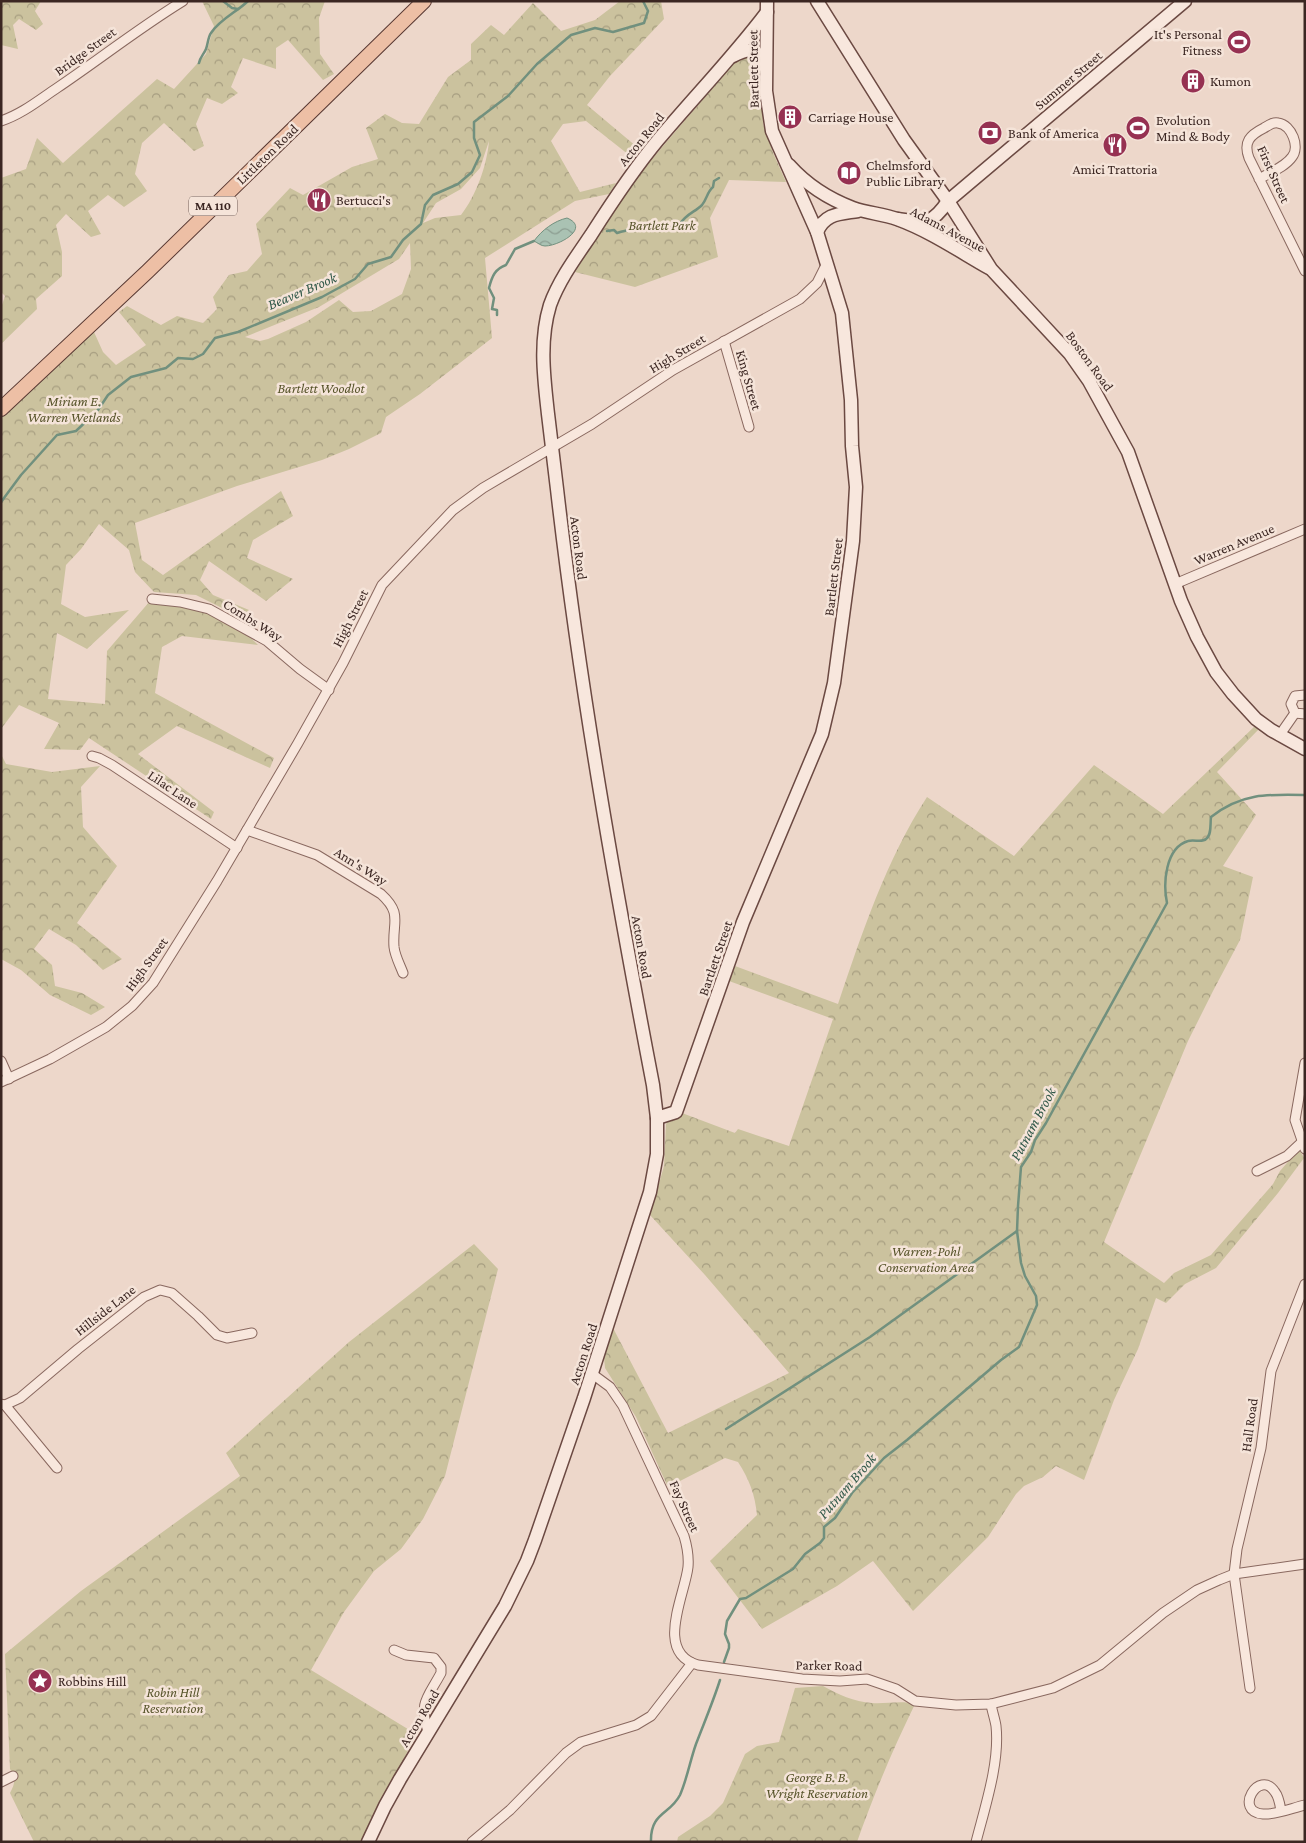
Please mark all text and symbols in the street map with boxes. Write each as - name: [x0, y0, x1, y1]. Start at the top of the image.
- street label: Bridge Street: [51, 23, 119, 79]
- place label: It's Personal Fitness: [1154, 26, 1222, 58]
- street label: Bartlett Street: [744, 29, 762, 108]
- sports icon: It's Personal Fitness: [1226, 29, 1252, 55]
- street label: Summer Street: [1031, 47, 1105, 113]
- building icon: Kumon: [1180, 68, 1206, 94]
- place label: Kumon: [1210, 73, 1251, 89]
- building icon: Carriage House: [777, 104, 803, 130]
- street label: Acton Road: [615, 109, 668, 169]
- place label: Carriage House: [808, 109, 893, 125]
- place label: Evolution Mind & Body: [1156, 112, 1230, 144]
- sports icon: Evolution Mind & Body: [1125, 115, 1151, 141]
- street label: Littleton Road: [233, 120, 302, 187]
- bank icon: Bank of America: [977, 120, 1003, 146]
- place label: Bank of America: [1008, 125, 1099, 141]
- restaurant icon: Amici Trattoria: [1102, 132, 1128, 158]
- street label: First Street: [1254, 143, 1294, 205]
- place label: Chelmsford Public Library: [866, 157, 944, 189]
- library icon: Chelmsford Public Library: [836, 160, 862, 186]
- place label: Amici Trattoria: [1072, 161, 1158, 177]
- restaurant icon: Bertucci's: [306, 187, 332, 213]
- place label: Bertucci's: [336, 192, 391, 208]
- road number: MA 110: [189, 197, 237, 216]
- street label: Adams Avenue: [908, 203, 988, 255]
- park label: Bartlett Park: [628, 217, 696, 233]
- water label: Beaver Brook: [265, 269, 340, 313]
- street label: Boston Road: [1063, 328, 1117, 395]
- street label: High Street: [646, 330, 708, 376]
- street label: King Street: [733, 348, 765, 412]
- park label: Bartlett Woodlot: [277, 380, 365, 396]
- park label: Miriam E. Warren Wetlands: [27, 393, 121, 425]
- street label: Acton Road: [567, 515, 591, 581]
- street label: Warren Avenue: [1191, 520, 1277, 568]
- street label: Bartlett Street: [820, 537, 846, 617]
- street label: High Street: [329, 586, 371, 650]
- street label: Combs Way: [220, 596, 286, 645]
- street label: Lilac Lane: [145, 767, 201, 811]
- street label: Ann's Way: [332, 843, 391, 889]
- street label: Acton Road: [629, 914, 656, 980]
- street label: Bartlett Street: [695, 918, 735, 998]
- street label: High Street: [121, 934, 171, 994]
- water label: Putnam Brook: [1007, 1083, 1060, 1163]
- park label: Warren-Pohl Conservation Area: [878, 1243, 975, 1275]
- street label: Hillside Lane: [71, 1281, 139, 1339]
- street label: Acton Road: [566, 1321, 601, 1387]
- street label: Hall Road: [1237, 1397, 1261, 1453]
- water label: Putnam Brook: [815, 1449, 880, 1522]
- street label: Fay Street: [667, 1478, 704, 1535]
- street label: Parker Road: [795, 1656, 863, 1674]
- place icon: Robbins Hill: [27, 1668, 53, 1694]
- place label: Robbins Hill: [58, 1673, 127, 1689]
- park label: Robin Hill Reservation: [142, 1684, 204, 1716]
- street label: Acton Road: [396, 1686, 443, 1749]
- park label: George B. B. Wright Reservation: [766, 1769, 868, 1801]

